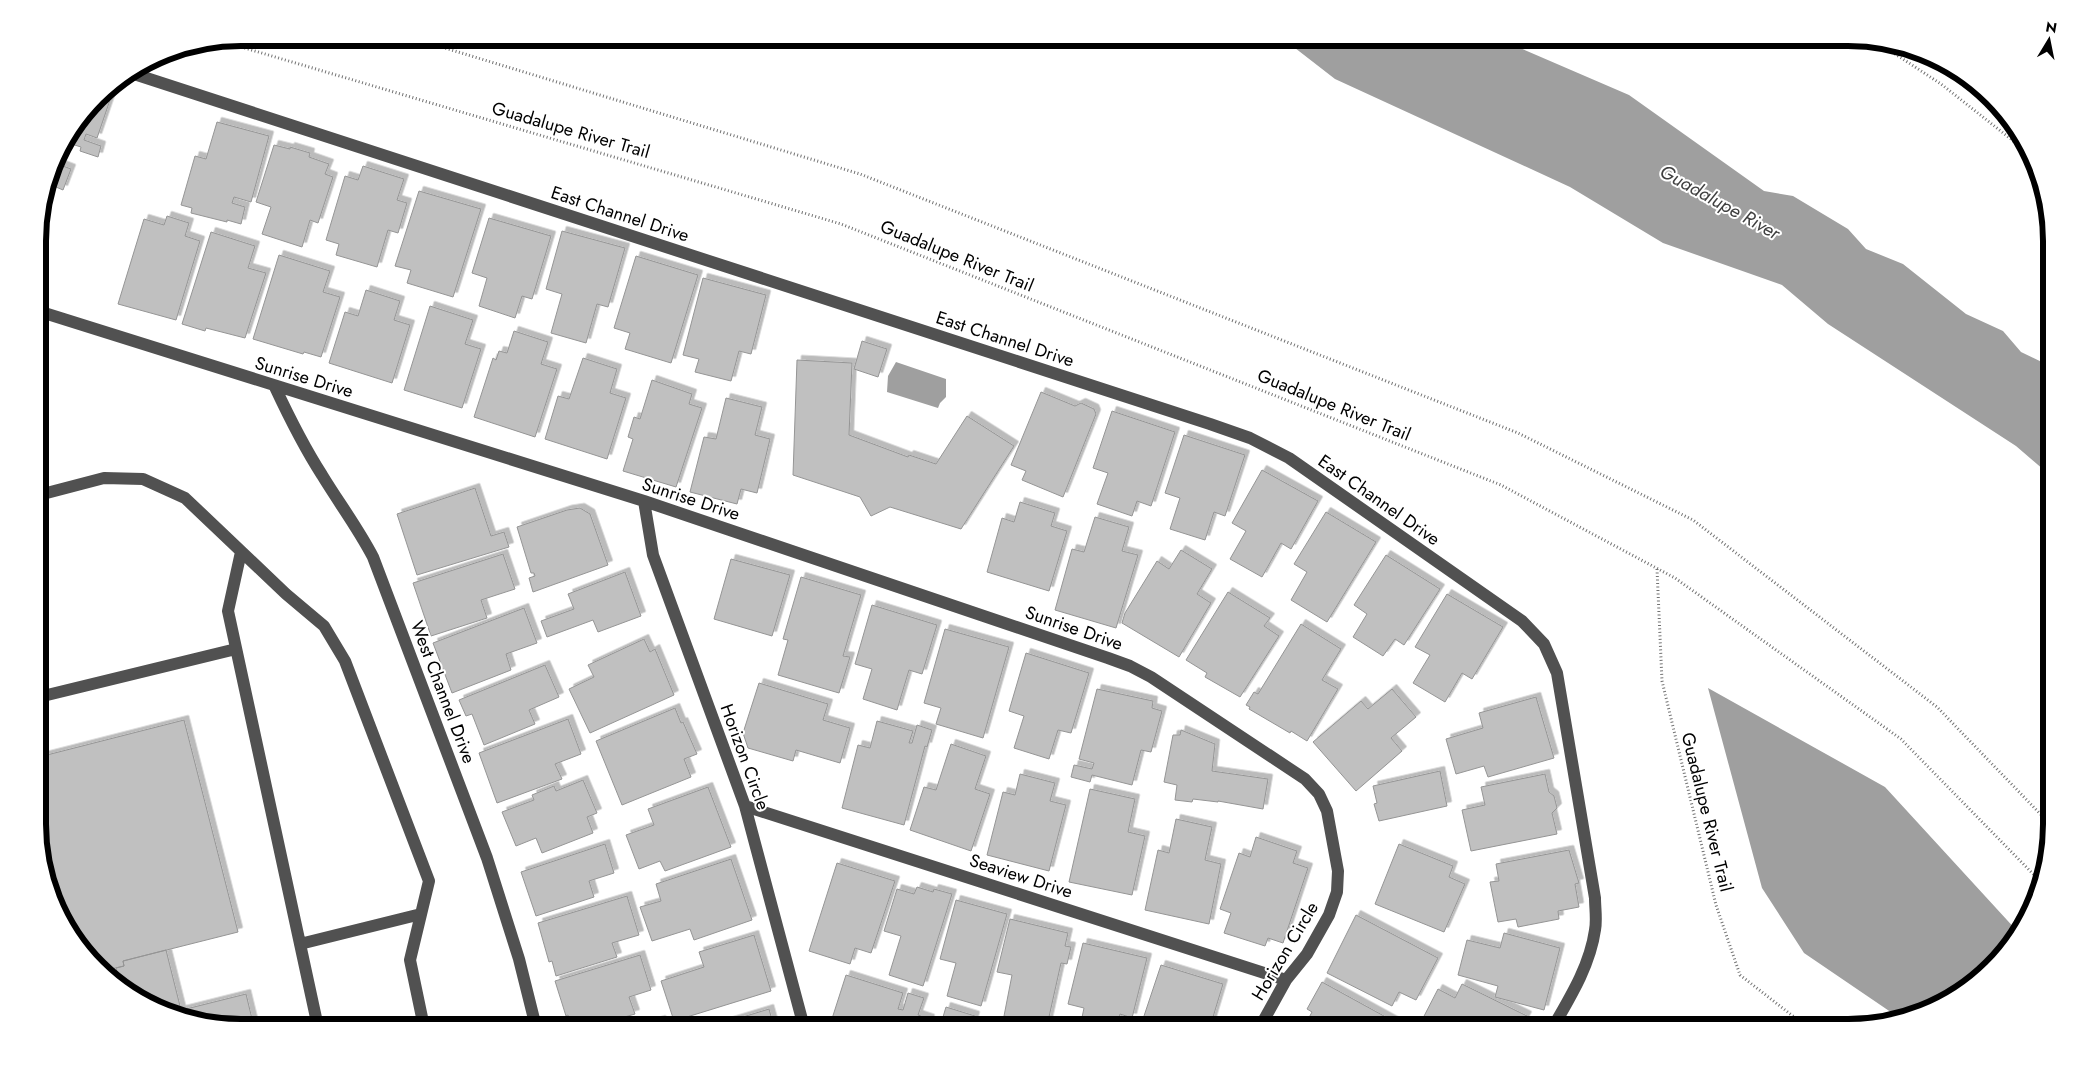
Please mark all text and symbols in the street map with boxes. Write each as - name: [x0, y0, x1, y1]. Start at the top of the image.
- north arrow: [2024, 15, 2074, 65]
- text: N: [2044, 16, 2058, 38]
- street label: Guadalupe River Trail: [489, 95, 653, 165]
- water label: Guadalupe River: [1655, 158, 1787, 247]
- street label: East Channel Drive: [548, 179, 692, 249]
- street label: Guadalupe River Trail: [876, 213, 1038, 299]
- street label: East Channel Drive: [933, 304, 1077, 374]
- street label: Sunrise Drive: [252, 350, 356, 404]
- street label: Guadalupe River Trail: [1253, 362, 1415, 448]
- street label: East Channel Drive: [1313, 448, 1445, 552]
- street label: Sunrise Drive: [639, 471, 743, 527]
- street label: Sunrise Drive: [1022, 599, 1126, 657]
- street label: West Channel Drive: [404, 617, 482, 767]
- street label: Horizon Circle: [714, 700, 776, 814]
- street label: Guadalupe River Trail: [1675, 730, 1739, 894]
- street label: Seaview Drive: [966, 847, 1076, 905]
- street label: Horizon Circle: [1245, 897, 1325, 1005]

